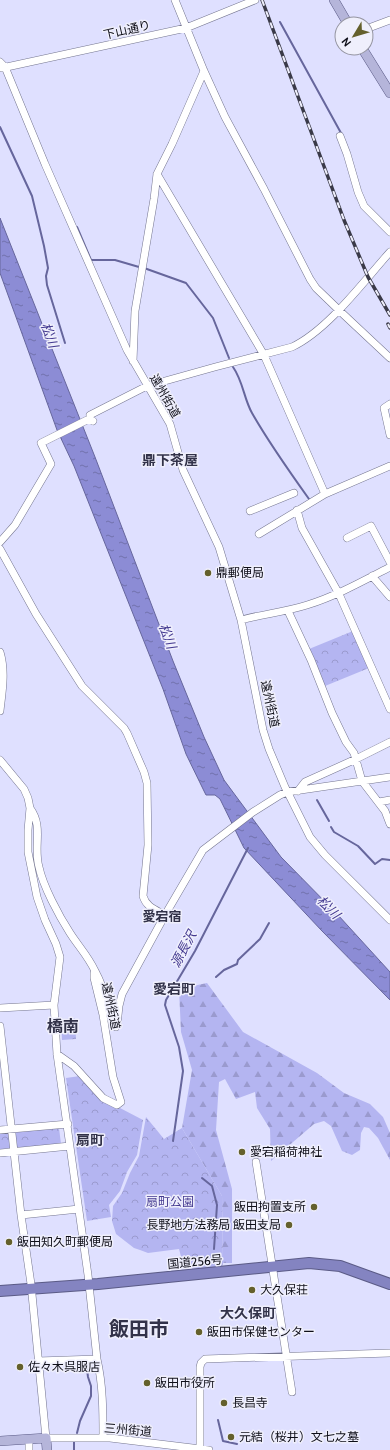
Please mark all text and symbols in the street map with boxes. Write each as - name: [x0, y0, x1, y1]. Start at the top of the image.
- north arrow: [334, 16, 374, 56]
- street label: 下山通り: [102, 17, 152, 42]
- text: N: [338, 35, 354, 50]
- water label: 松川: [38, 320, 63, 352]
- street label: 遠州街道: [147, 371, 184, 420]
- district label: 鼎下茶屋: [142, 451, 198, 469]
- place label: 鼎郵便局: [216, 565, 264, 580]
- marker: 鼎郵便局: [203, 568, 213, 578]
- water label: 松川: [156, 621, 181, 653]
- street label: 遠州街道: [258, 679, 283, 729]
- water label: 松川: [314, 892, 345, 923]
- district label: 愛宕宿: [142, 908, 182, 924]
- water label: 源長沢: [167, 926, 200, 970]
- district label: 愛宕町: [153, 980, 195, 998]
- street label: 遠州街道: [99, 981, 124, 1031]
- district label: 橋南: [47, 1017, 79, 1036]
- district label: 扇町: [76, 1131, 104, 1149]
- place label: 愛宕稲荷神社: [250, 1144, 322, 1159]
- marker: 愛宕稲荷神社: [237, 1147, 247, 1157]
- park label: 扇町公園: [146, 1194, 194, 1209]
- place label: 飯田拘置支所: [234, 1199, 306, 1214]
- marker: 飯田拘置支所: [309, 1202, 319, 1212]
- place label: 長野地方法務局 飯田支局: [146, 1217, 281, 1232]
- marker: 長野地方法務局 飯田支局: [284, 1220, 294, 1230]
- place label: 飯田知久町郵便局: [17, 1234, 113, 1249]
- marker: 飯田知久町郵便局: [4, 1237, 14, 1247]
- street label: 国道256号: [167, 1252, 223, 1271]
- place label: 大久保荘: [260, 1282, 308, 1297]
- marker: 大久保荘: [247, 1285, 257, 1295]
- district label: 大久保町: [220, 1304, 276, 1322]
- district label: 飯田市: [109, 1317, 169, 1341]
- place label: 飯田市保健センター: [207, 1324, 315, 1339]
- marker: 飯田市保健センター: [194, 1327, 204, 1337]
- place label: 佐々木呉服店: [28, 1359, 100, 1374]
- marker: 佐々木呉服店: [15, 1362, 25, 1372]
- place label: 飯田市役所: [155, 1375, 215, 1390]
- marker: 飯田市役所: [142, 1378, 152, 1388]
- place label: 長昌寺: [232, 1395, 268, 1410]
- marker: 長昌寺: [219, 1398, 229, 1408]
- street label: 三州街道: [103, 1420, 153, 1439]
- place label: 元結（桜井）文七之墓: [239, 1429, 359, 1444]
- marker: 元結（桜井）文七之墓: [226, 1432, 236, 1442]

